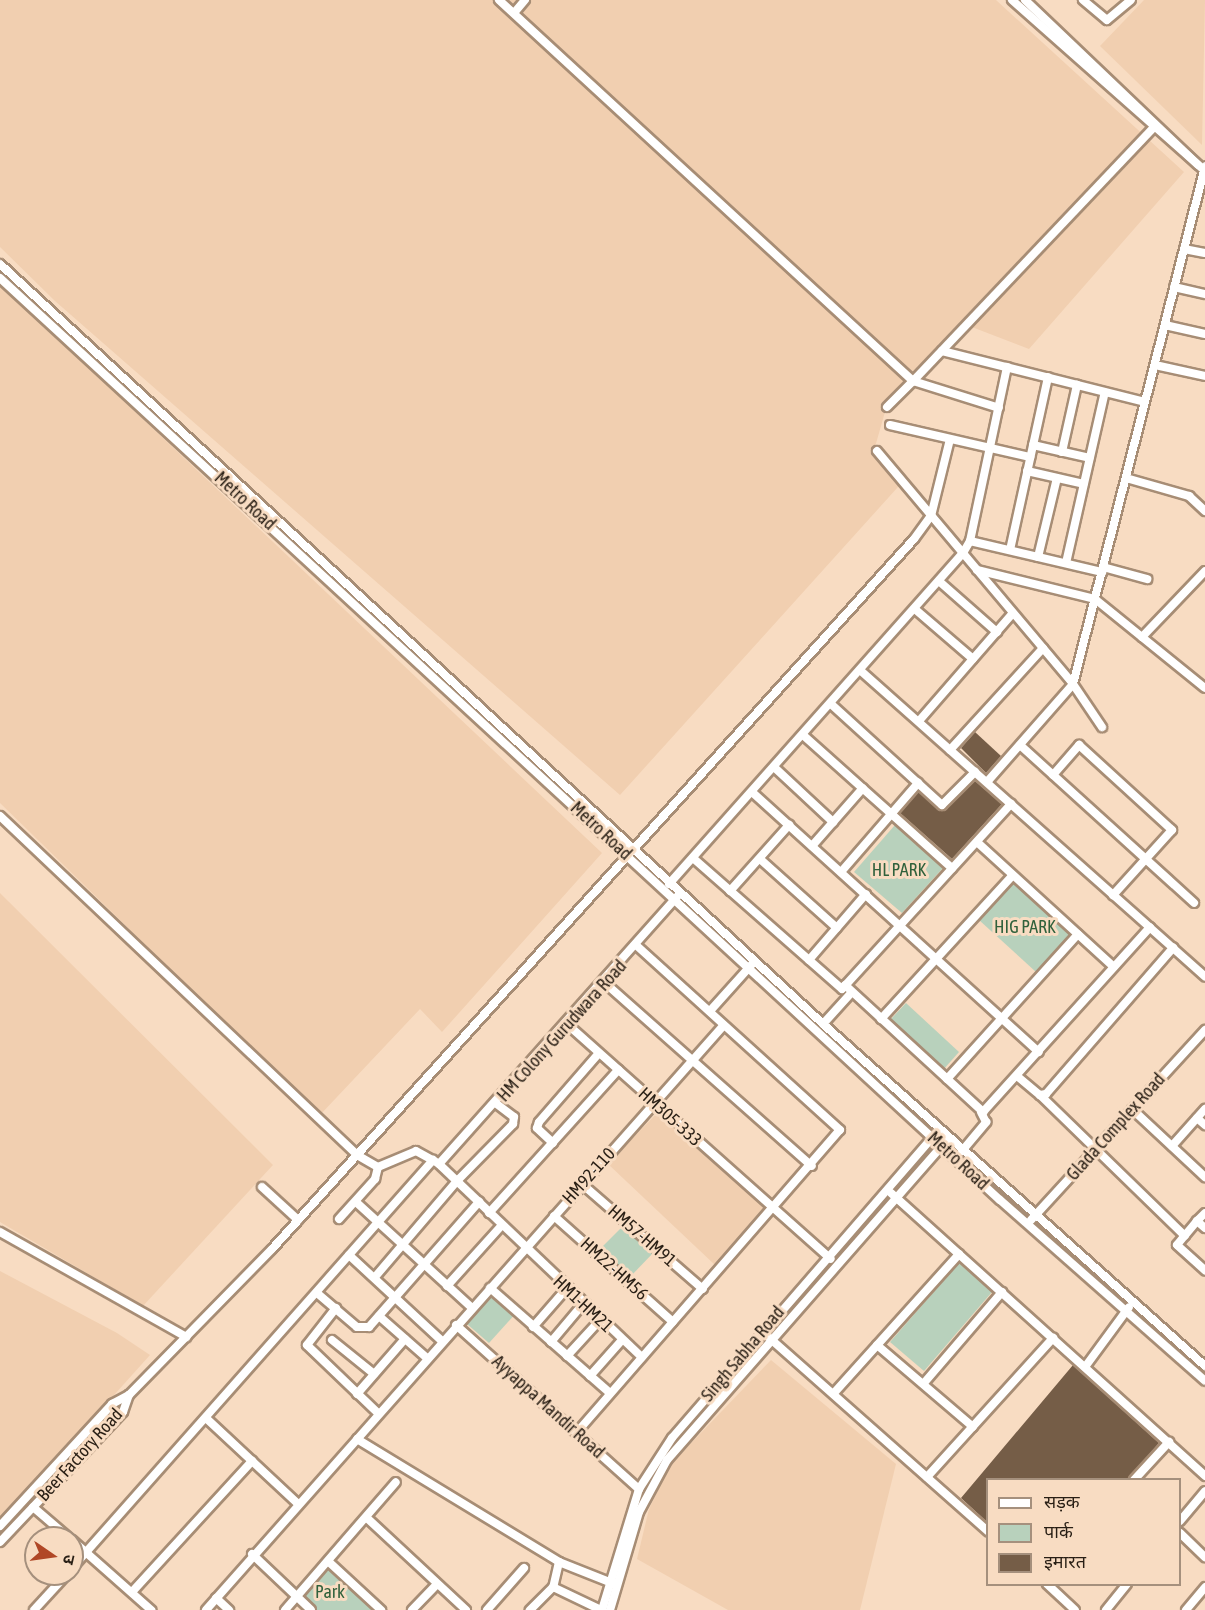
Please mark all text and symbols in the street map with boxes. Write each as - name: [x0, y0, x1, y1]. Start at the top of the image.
- street label: Metro Road: [210, 467, 280, 535]
- street label: Metro Road: [566, 797, 636, 865]
- park label: HL PARK: [872, 859, 926, 881]
- park label: HIG PARK: [994, 916, 1056, 938]
- street label: HM Colony Gurudwara Road: [493, 956, 631, 1106]
- street label: Glada Complex Road: [1062, 1069, 1170, 1185]
- street label: HM305-333: [634, 1083, 706, 1151]
- street label: Metro Road: [923, 1127, 993, 1195]
- street label: HM92-110: [558, 1143, 620, 1209]
- street label: HM57-HM91: [603, 1200, 681, 1272]
- street label: HM22-HM56: [576, 1233, 652, 1305]
- street label: HM1-HM21: [549, 1271, 617, 1337]
- street label: Singh Sabha Road: [697, 1302, 789, 1406]
- street label: Ayyappa Mandir Road: [487, 1351, 609, 1463]
- street label: Beer Factory Road: [33, 1404, 127, 1506]
- legend: [986, 1478, 1181, 1586]
- text: सड़क: [1044, 1491, 1080, 1512]
- text: पार्क: [1044, 1521, 1073, 1542]
- north arrow: [24, 1526, 84, 1586]
- text: इमारत: [1044, 1551, 1086, 1572]
- text: उ: [60, 1553, 79, 1566]
- park label: Park: [315, 1581, 345, 1603]

